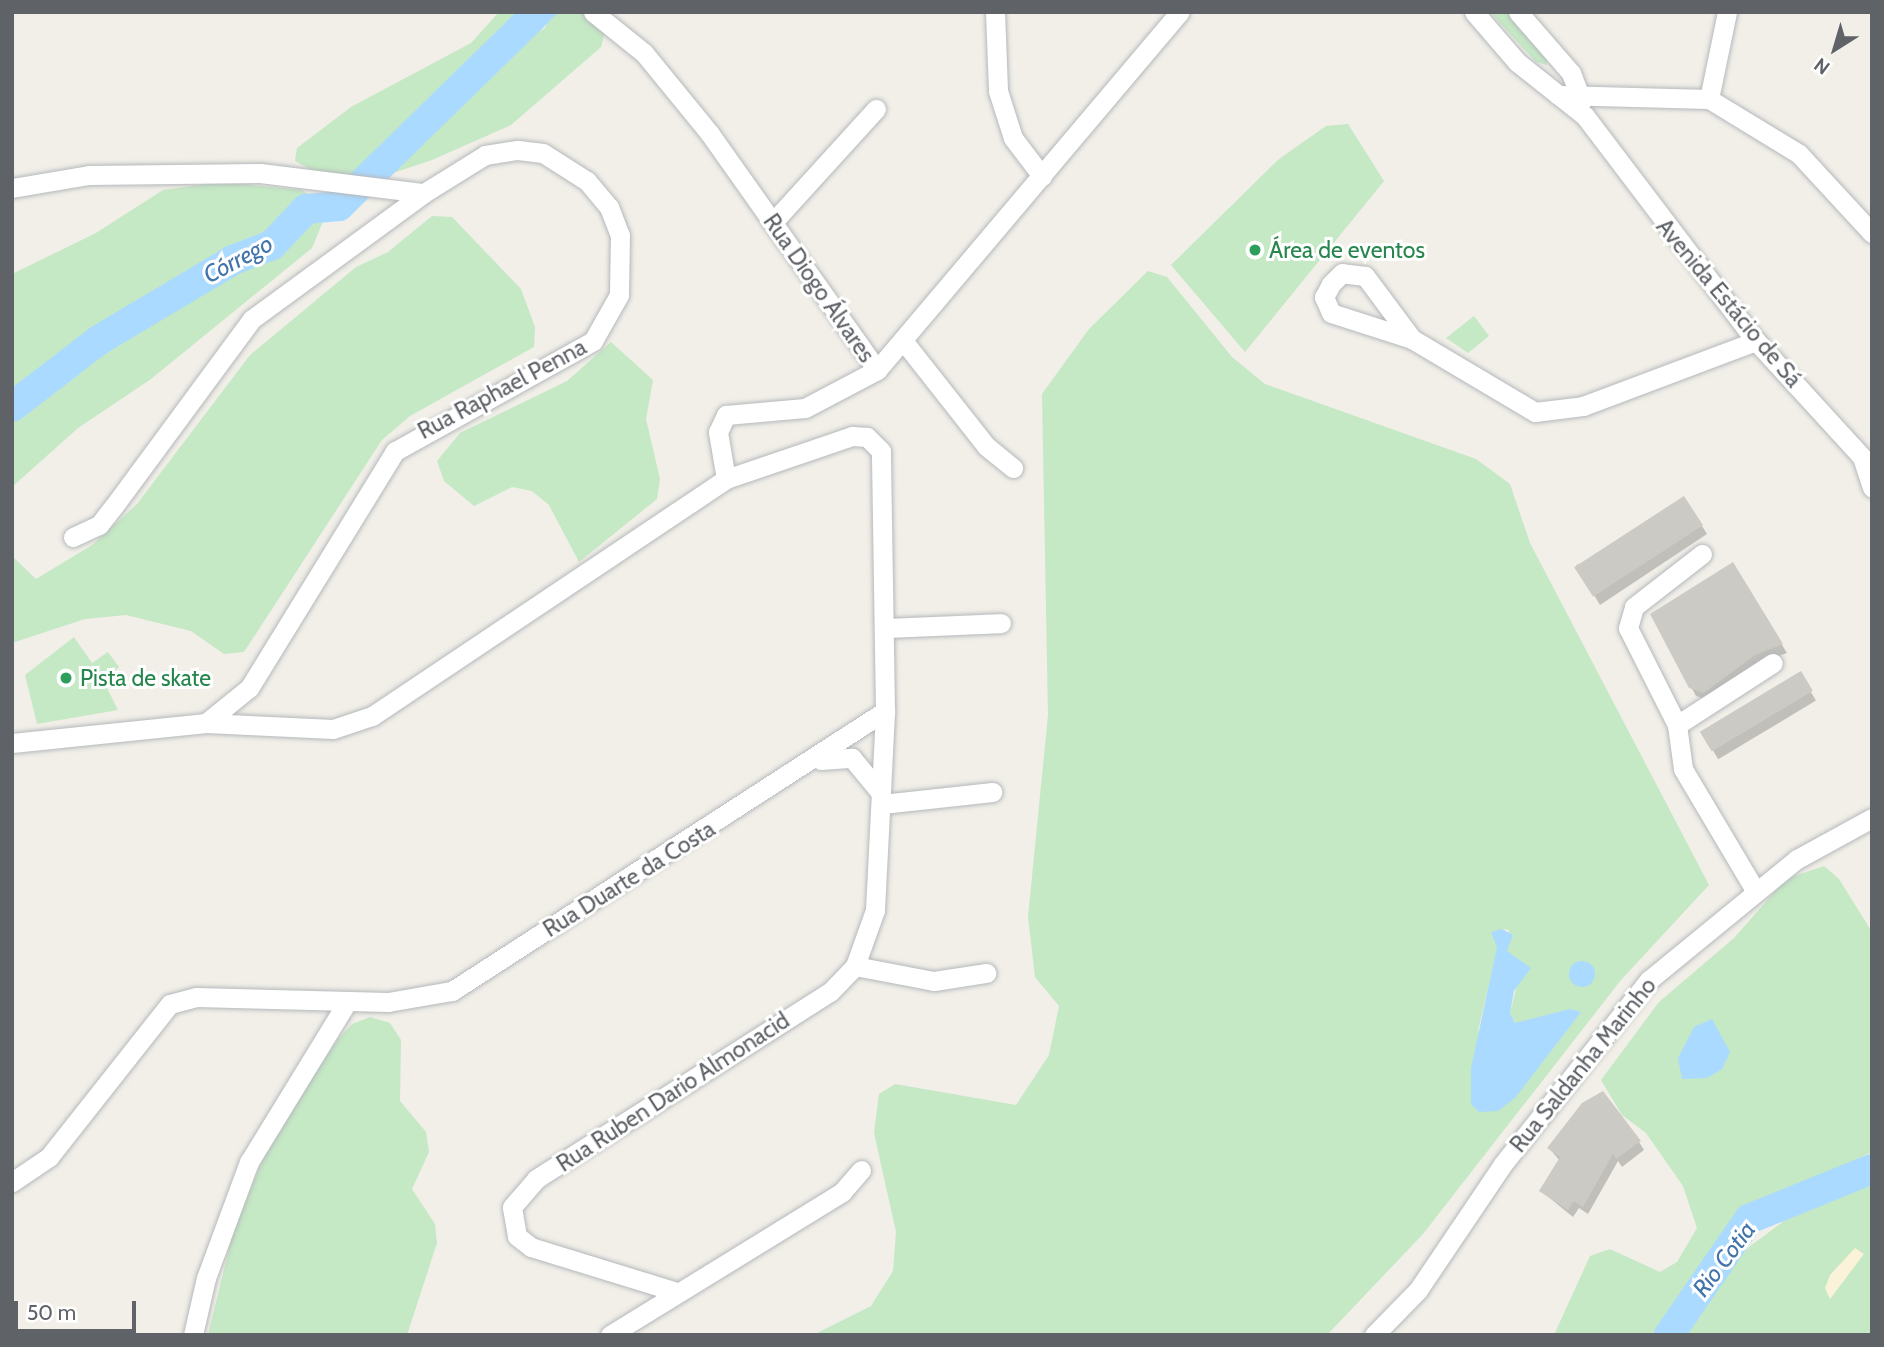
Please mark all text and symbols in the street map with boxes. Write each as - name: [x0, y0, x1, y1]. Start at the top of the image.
- north arrow: [1800, 14, 1870, 84]
- text: N: [1810, 53, 1834, 79]
- street label: Rua Diogo Álvares: [758, 208, 880, 368]
- street label: Avenida Estácio de Sá: [1651, 213, 1807, 393]
- water label: Córrego: [198, 229, 278, 289]
- place label: Área de eventos: [1269, 236, 1425, 264]
- marker: Área de eventos: [1247, 242, 1263, 258]
- street label: Rua Raphael Penna: [413, 333, 591, 445]
- place label: Pista de skate: [80, 664, 211, 692]
- marker: Pista de skate: [58, 670, 74, 686]
- street label: Rua Duarte da Costa: [538, 815, 720, 943]
- street label: Rua Saldanha Marinho: [1504, 972, 1662, 1158]
- street label: Rua Ruben Dario Almonacid: [551, 1006, 795, 1178]
- water label: Rio Cotia: [1686, 1216, 1762, 1302]
- scale bar: [18, 1288, 140, 1332]
- text: 50 m: [27, 1300, 76, 1325]

